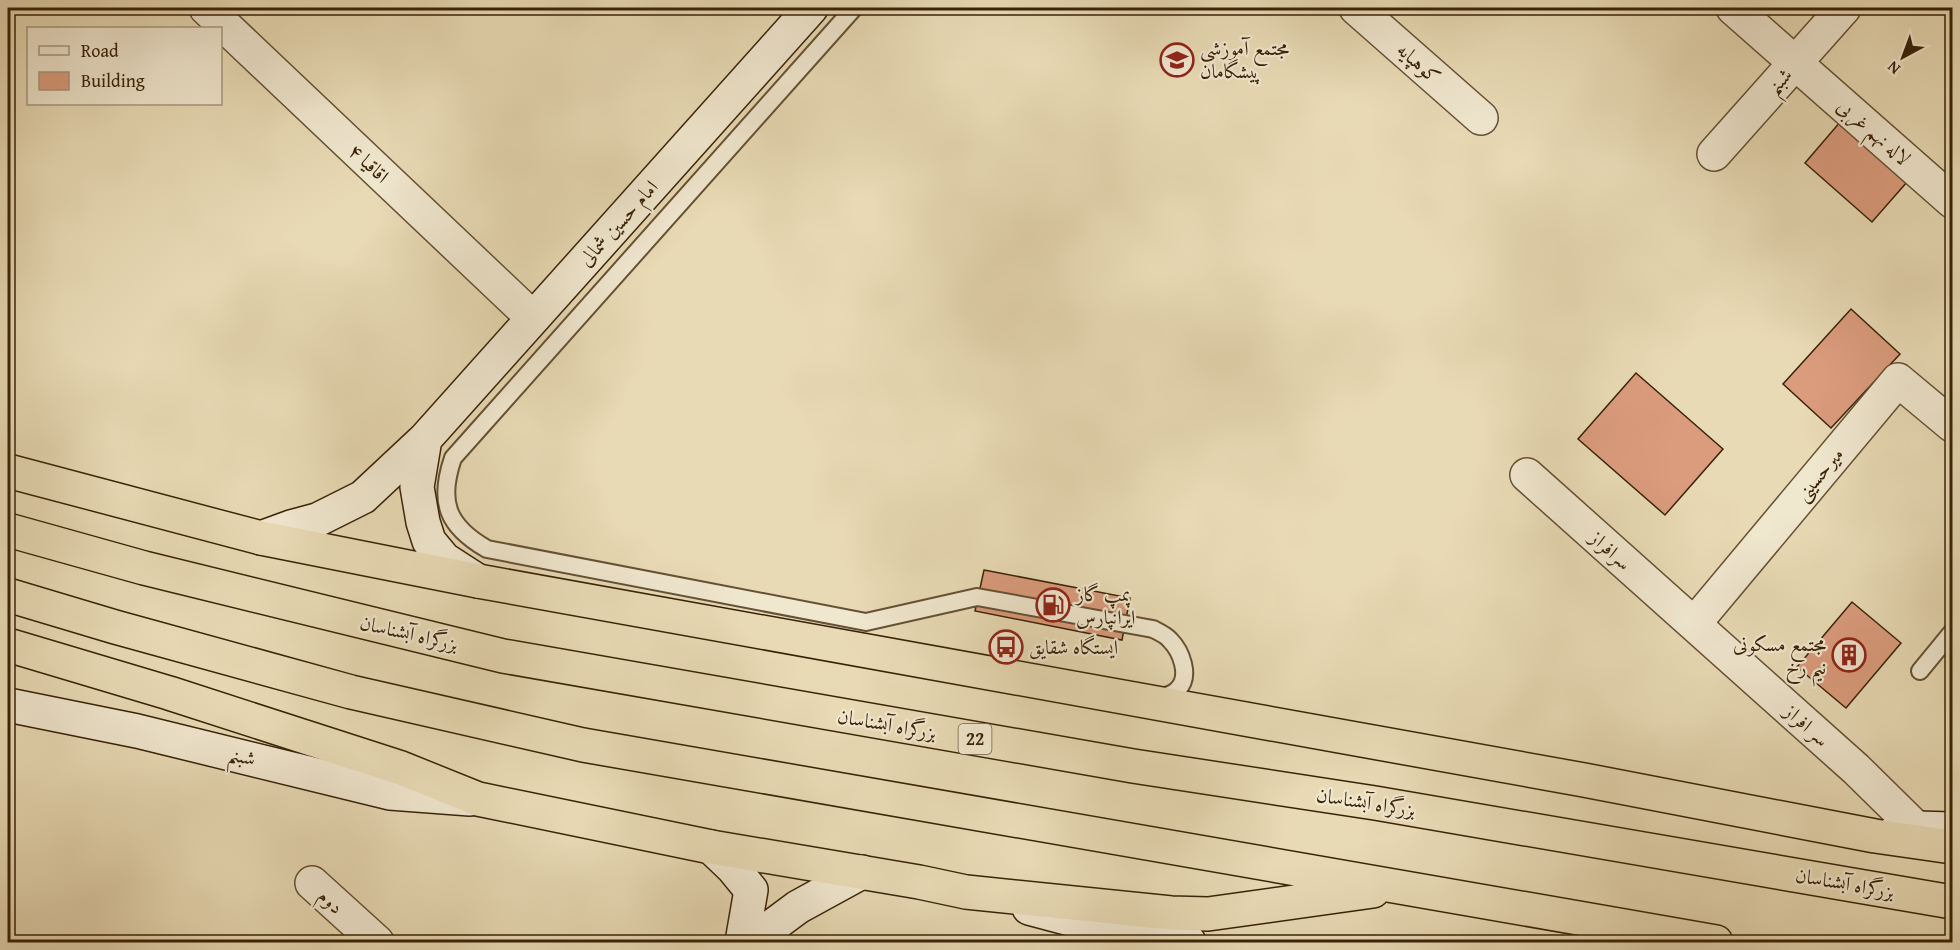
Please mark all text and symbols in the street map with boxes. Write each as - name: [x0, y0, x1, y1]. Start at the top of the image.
- legend: [27, 27, 222, 105]
- north arrow: [1873, 27, 1933, 87]
- place label: مجتمع آموزشی پیشگامان: [1200, 33, 1289, 85]
- street label: کوهپایه: [1391, 35, 1448, 90]
- text: Road: [81, 37, 119, 64]
- school or university icon: مجتمع آموزشی پیشگامان: [1159, 42, 1195, 78]
- text: N: [1881, 56, 1905, 81]
- street label: شبنم: [1759, 61, 1803, 105]
- text: Building: [81, 67, 145, 94]
- street label: لاله نهم غربی: [1828, 91, 1917, 176]
- street label: اقاقیا ۴: [343, 136, 396, 189]
- street label: امام حسین شمالی: [571, 173, 667, 275]
- street label: میرحسینی: [1787, 440, 1851, 508]
- street label: سرافراز: [1583, 522, 1639, 576]
- place label: پمپ گاز ایرانپارس: [1074, 579, 1135, 631]
- fuel station icon: پمپ گاز ایرانپارس: [1035, 587, 1071, 623]
- street label: بزرگراه آبشناسان: [357, 607, 462, 658]
- bus stop icon: ایستگاه شقایق: [988, 629, 1024, 665]
- place label: مجتمع مسکونی نیم رخ: [1733, 629, 1826, 687]
- place label: ایستگاه شقایق: [1029, 632, 1118, 661]
- building icon: مجتمع مسکونی نیم رخ: [1831, 637, 1867, 673]
- street label: سر افراز: [1777, 695, 1836, 753]
- street label: بزرگراه آبشناسان: [835, 701, 939, 747]
- road number: 22: [958, 724, 992, 754]
- street label: شبنم: [224, 738, 259, 779]
- street label: بزرگراه آبشناسان: [1314, 779, 1418, 824]
- street label: بزرگراه آبشناسان: [1793, 860, 1897, 906]
- street label: دوم: [309, 881, 351, 923]

